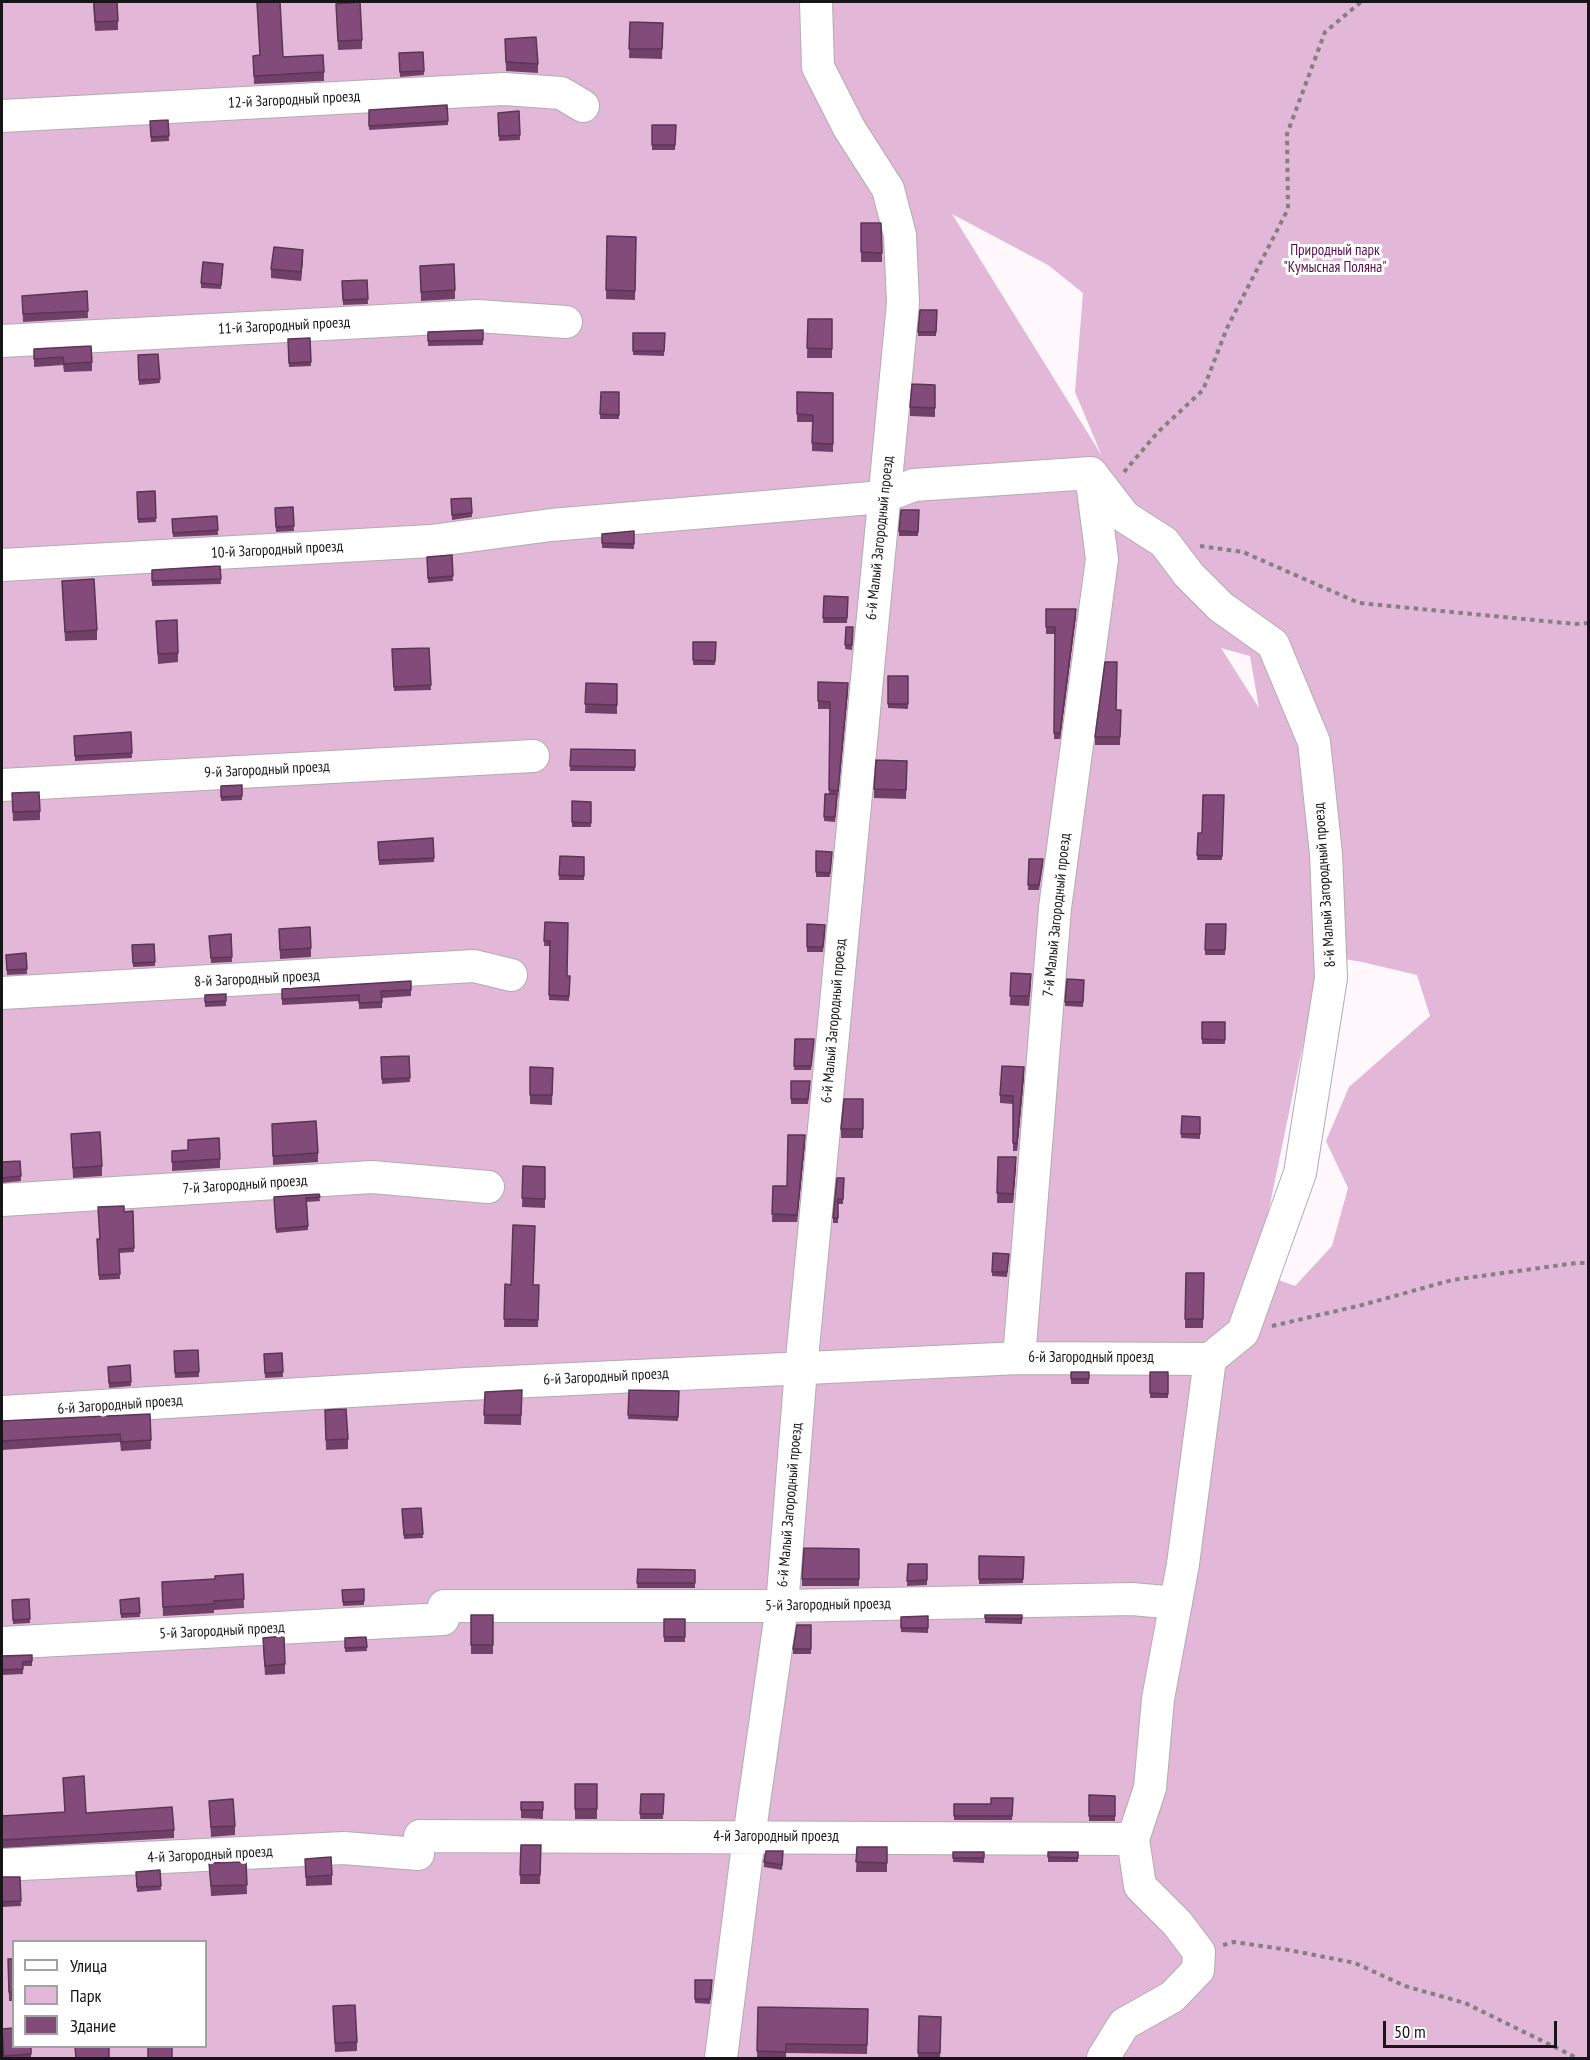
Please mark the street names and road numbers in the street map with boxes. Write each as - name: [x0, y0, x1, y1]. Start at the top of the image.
- street label: 12-й Загородный проезд: [227, 88, 361, 112]
- street label: 11-й Загородный проезд: [217, 314, 351, 338]
- street label: 6-й Малый Загородный проезд: [862, 455, 898, 621]
- street label: 10-й Загородный проезд: [210, 538, 344, 562]
- street label: 9-й Загородный проезд: [204, 758, 330, 782]
- street label: 8-й Малый Загородный проезд: [1310, 802, 1340, 968]
- street label: 7-й Малый Загородный проезд: [1039, 832, 1075, 998]
- street label: 6-й Малый Загородный проезд: [818, 938, 850, 1104]
- street label: 8-й Загородный проезд: [194, 967, 320, 991]
- street label: 7-й Загородный проезд: [182, 1172, 308, 1198]
- street label: 6-й Загородный проезд: [1028, 1349, 1154, 1367]
- street label: 6-й Загородный проезд: [543, 1365, 669, 1389]
- street label: 6-й Загородный проезд: [57, 1392, 183, 1418]
- street label: 6-й Малый Загородный проезд: [774, 1422, 806, 1588]
- street label: 5-й Загородный проезд: [765, 1595, 891, 1615]
- street label: 5-й Загородный проезд: [159, 1619, 285, 1643]
- street label: 4-й Загородный проезд: [713, 1828, 839, 1846]
- street label: 4-й Загородный проезд: [147, 1843, 273, 1867]

